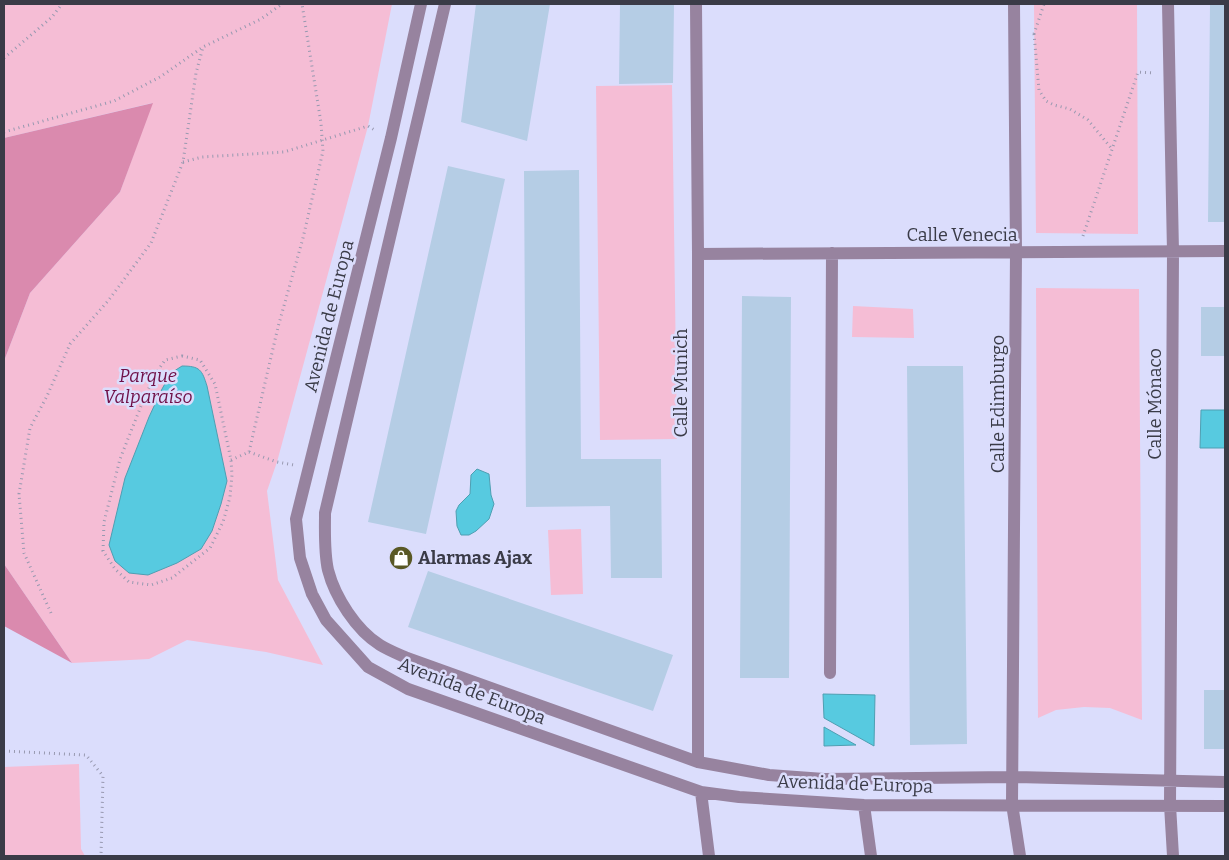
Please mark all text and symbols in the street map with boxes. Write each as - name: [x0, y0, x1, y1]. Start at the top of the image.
- street label: Calle Venecia: [906, 224, 1018, 246]
- street label: Avenida de Europa: [299, 237, 359, 394]
- street label: Calle Munich: [670, 329, 692, 437]
- street label: Calle Edimburgo: [987, 335, 1009, 473]
- street label: Calle Mónaco: [1144, 348, 1166, 460]
- park label: Parque Valparaíso: [103, 365, 193, 408]
- shop icon: Alarmas Ajax: [388, 545, 414, 571]
- place label: Alarmas Ajax: [418, 547, 533, 569]
- street label: Avenida de Europa: [395, 653, 549, 729]
- street label: Avenida de Europa: [777, 770, 934, 798]

